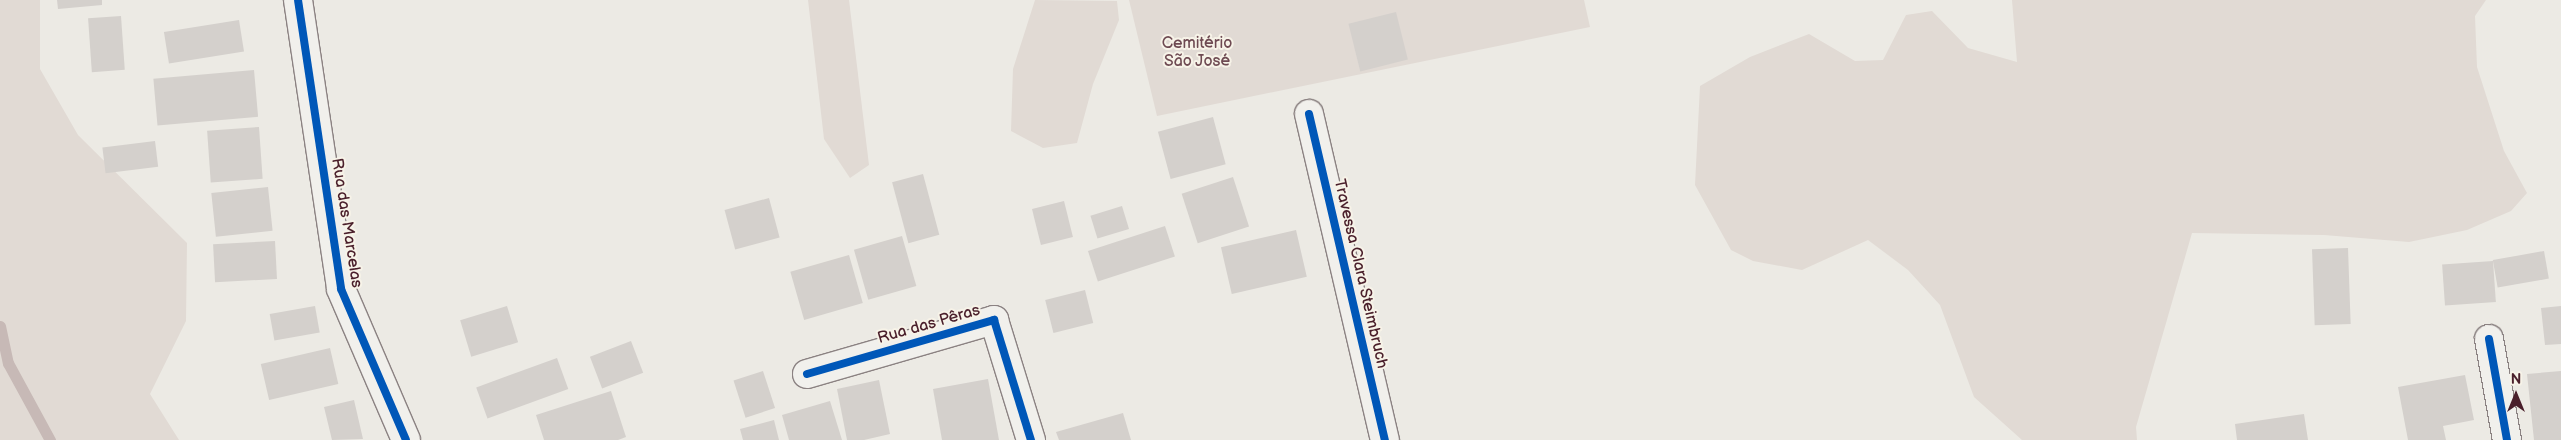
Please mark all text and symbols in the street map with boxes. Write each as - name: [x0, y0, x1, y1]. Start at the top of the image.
- park label: Cemitério São José: [1162, 34, 1232, 72]
- street label: Rua das Marcelas: [326, 157, 366, 289]
- street label: Travessa Clara Steimbruch: [1329, 177, 1391, 371]
- street label: Rua das Pêras: [876, 301, 982, 349]
- north arrow: [2491, 370, 2541, 420]
- text: N: [2511, 371, 2521, 388]

